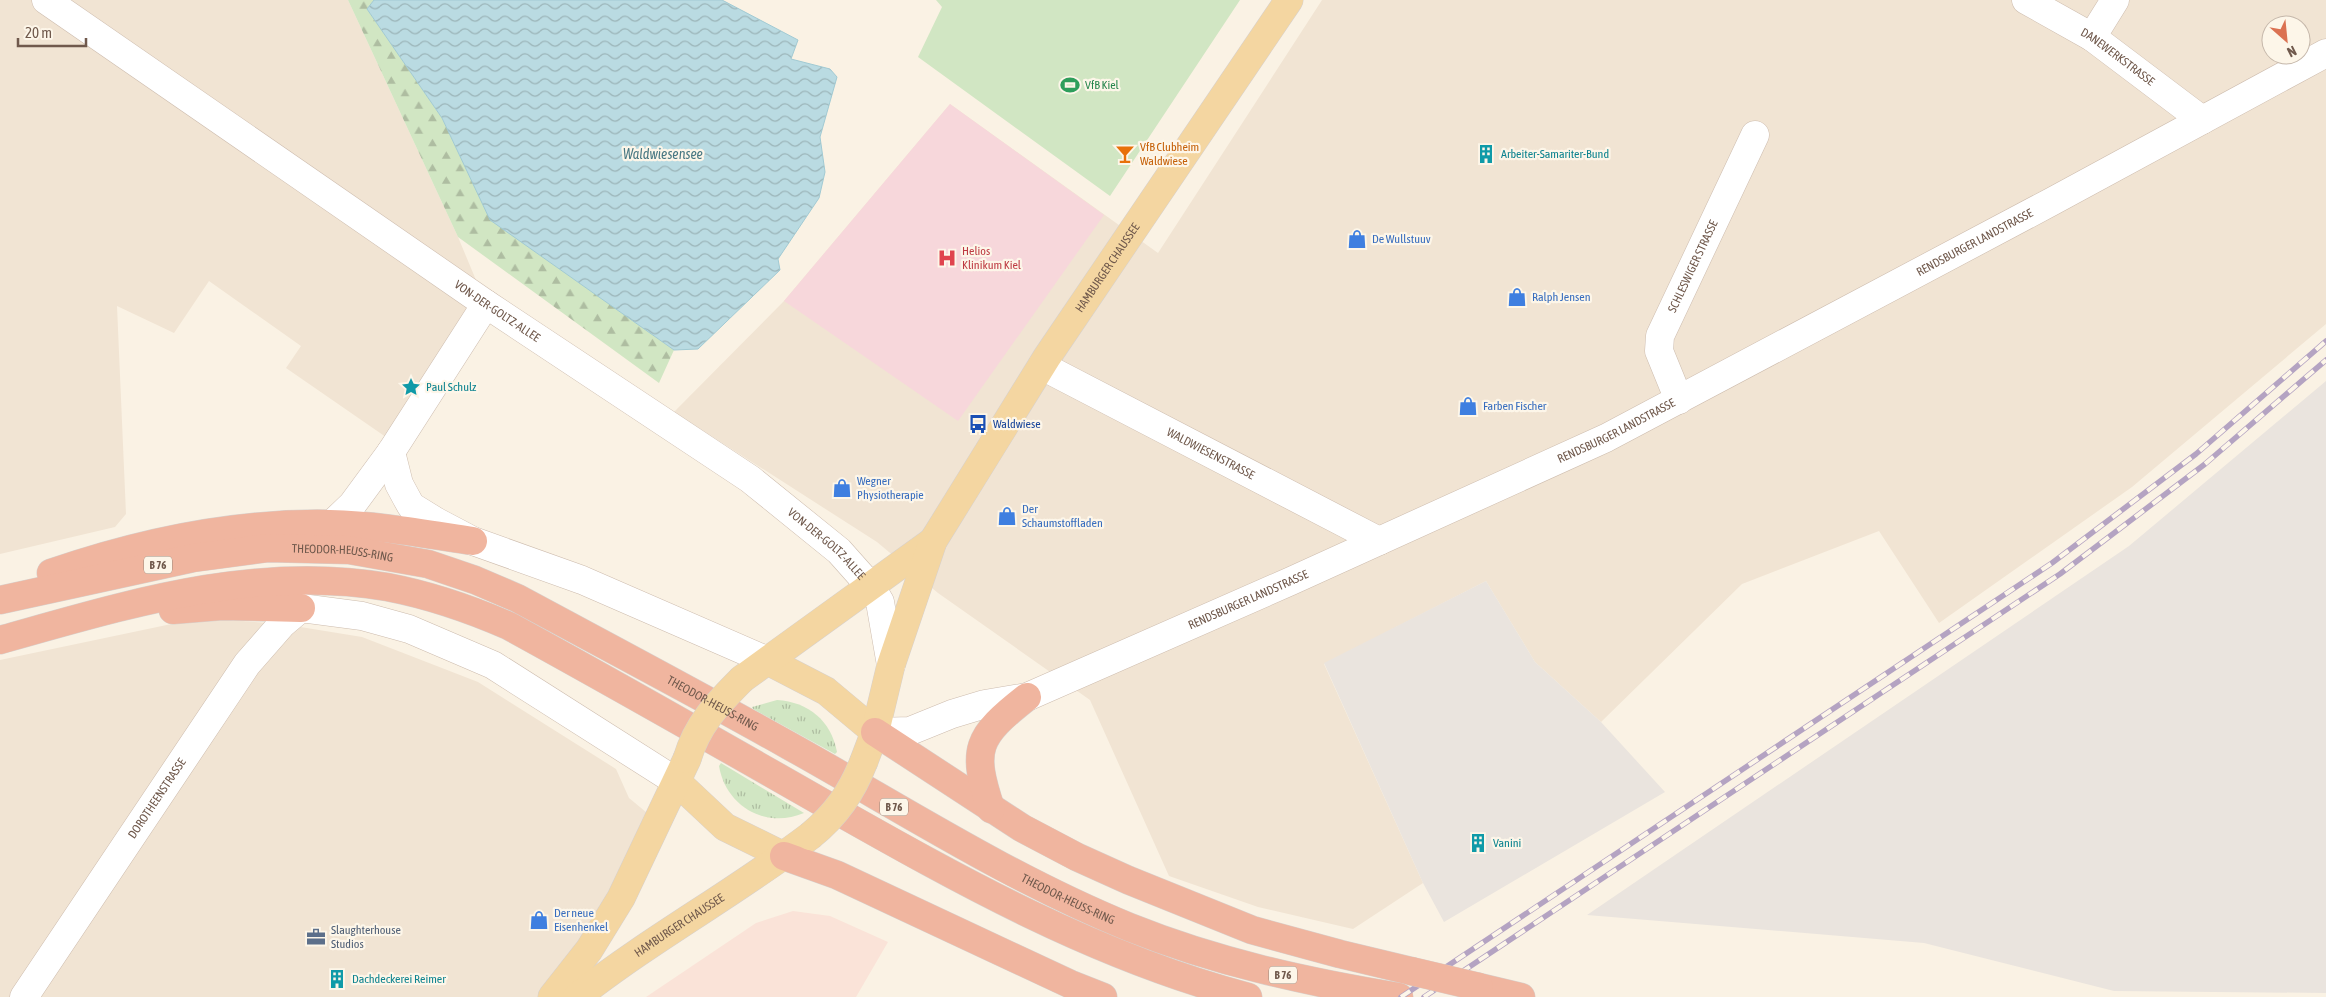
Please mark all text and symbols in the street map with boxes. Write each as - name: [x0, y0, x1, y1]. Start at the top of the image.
- scale bar: [18, 15, 85, 47]
- north arrow: [2261, 15, 2311, 65]
- text: 20 m: [25, 24, 52, 41]
- street label: DANEWERKSTRASSE: [2078, 25, 2157, 89]
- text: N: [2285, 43, 2299, 61]
- sports icon: VfB Kiel: [1059, 74, 1081, 96]
- place label: VfB Kiel: [1085, 78, 1120, 92]
- place label: VfB Clubheim Waldwiese: [1140, 140, 1199, 168]
- bar icon: VfB Clubheim Waldwiese: [1114, 143, 1136, 165]
- building icon: Arbeiter-Samariter-Bund: [1475, 143, 1497, 165]
- water label: Waldwiesensee: [623, 146, 703, 162]
- place label: Arbeiter-Samariter-Bund: [1501, 147, 1609, 161]
- street label: RENDSBURGER LANDSTRASSE: [1914, 206, 2035, 279]
- street label: SCHLESWIGER STRASSE: [1665, 218, 1721, 315]
- street label: HAMBURGER CHAUSSEE: [1072, 221, 1143, 315]
- shop icon: De Wullstuuv: [1346, 228, 1368, 250]
- place label: De Wullstuuv: [1372, 232, 1431, 246]
- place label: Helios Klinikum Kiel: [962, 244, 1022, 272]
- hospital icon: Helios Klinikum Kiel: [936, 247, 958, 269]
- street label: VON-DER-GOLTZ-ALLEE: [452, 277, 543, 345]
- shop icon: Ralph Jensen: [1506, 286, 1528, 308]
- place label: Ralph Jensen: [1532, 290, 1591, 304]
- place icon: Paul Schulz: [400, 376, 422, 398]
- place label: Paul Schulz: [426, 380, 477, 394]
- shop icon: Farben Fischer: [1457, 395, 1479, 417]
- street label: RENDSBURGER LANDSTRASSE: [1555, 396, 1677, 466]
- place label: Farben Fischer: [1483, 399, 1547, 413]
- bus stop icon: Waldwiese: [967, 413, 989, 435]
- place label: Waldwiese: [993, 417, 1041, 431]
- street label: WALDWIESENSTRASSE: [1164, 425, 1257, 482]
- place label: Wegner Physiotherapie: [857, 474, 924, 502]
- shop icon: Wegner Physiotherapie: [831, 477, 853, 499]
- place label: Der Schaumstoffladen: [1022, 502, 1103, 530]
- street label: VON-DER-GOLTZ-ALLEE: [785, 505, 868, 583]
- shop icon: Der Schaumstoffladen: [996, 505, 1018, 527]
- street label: THEODOR-HEUSS-RING: [292, 542, 394, 565]
- road number: B 76: [144, 556, 172, 574]
- street label: RENDSBURGER LANDSTRASSE: [1186, 567, 1310, 632]
- street label: THEODOR-HEUSS-RING: [665, 673, 761, 734]
- street label: DOROTHEENSTRASSE: [125, 756, 189, 841]
- road number: B 76: [880, 799, 908, 816]
- building icon: Vanini: [1467, 832, 1489, 854]
- place label: Vanini: [1493, 836, 1521, 850]
- street label: THEODOR-HEUSS-RING: [1019, 871, 1117, 927]
- street label: HAMBURGER CHAUSSEE: [632, 891, 727, 960]
- place label: Der neue Eisenhenkel: [554, 906, 609, 934]
- shop icon: Der neue Eisenhenkel: [528, 909, 550, 931]
- place label: Slaughterhouse Studios: [331, 923, 401, 951]
- office icon: Slaughterhouse Studios: [305, 926, 327, 948]
- road number: B 76: [1269, 966, 1297, 984]
- building icon: Dachdeckerei Reimer: [326, 968, 348, 990]
- place label: Dachdeckerei Reimer: [352, 972, 446, 986]

